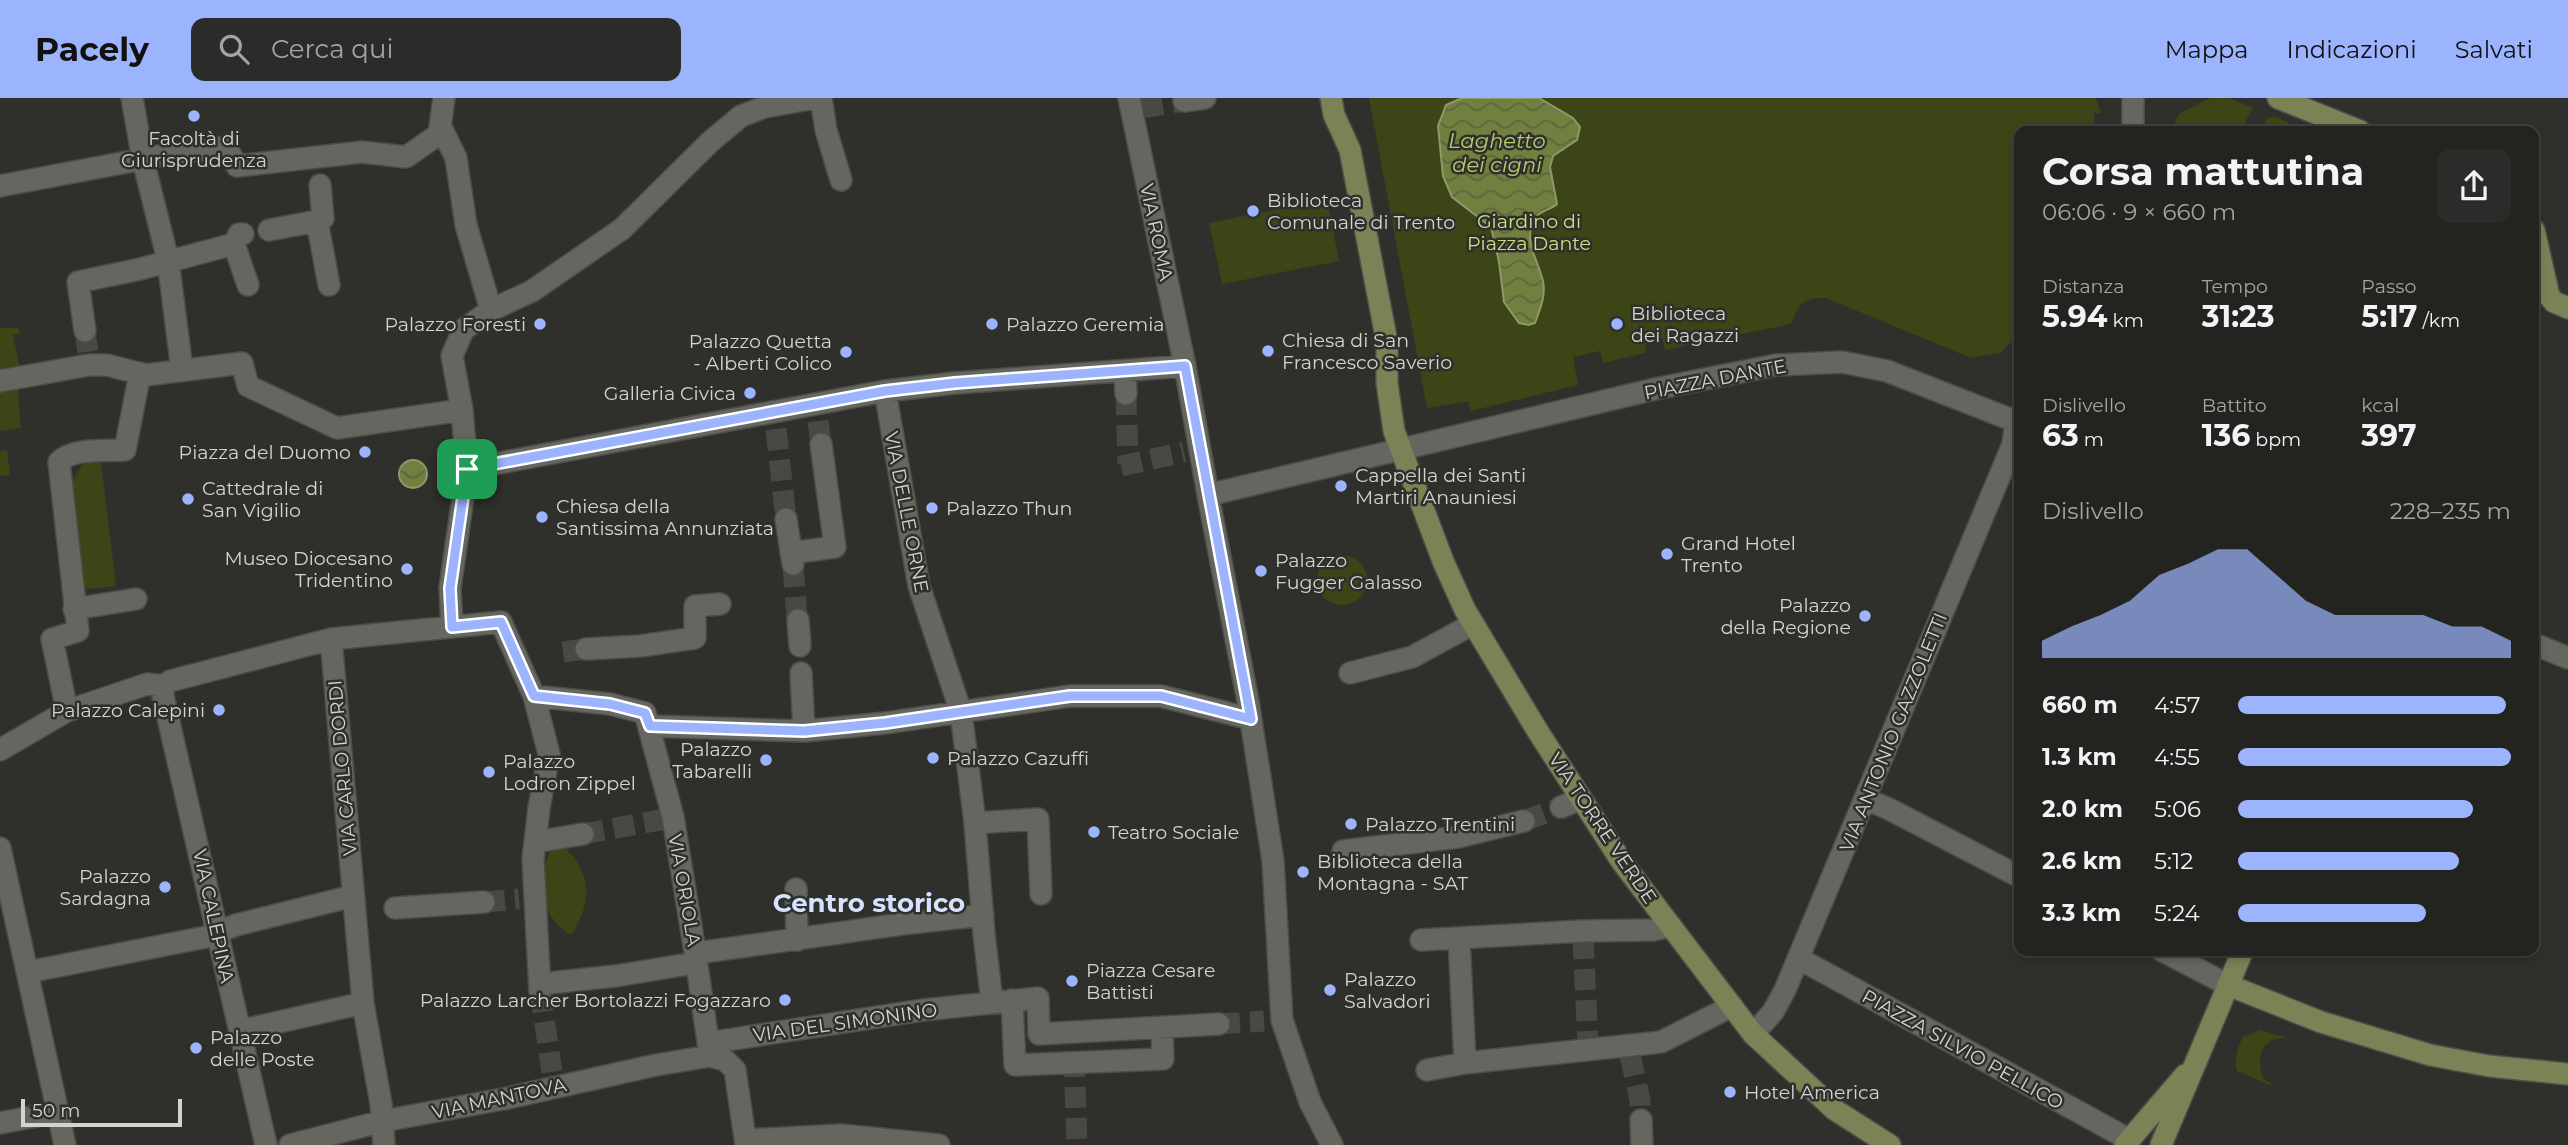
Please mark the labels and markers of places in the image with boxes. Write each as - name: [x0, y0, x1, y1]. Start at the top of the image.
- marker: Facoltà di Giurisprudenza: [186, 108, 202, 124]
- place label: Facoltà di Giurisprudenza: [121, 127, 267, 172]
- place label: Biblioteca Comunale di Trento: [1267, 189, 1455, 234]
- marker: Biblioteca Comunale di Trento: [1245, 203, 1261, 219]
- place label: Biblioteca dei Ragazzi: [1631, 302, 1739, 347]
- place label: Palazzo Foresti: [384, 313, 526, 336]
- place label: Palazzo Geremia: [1006, 313, 1165, 336]
- marker: Palazzo Foresti: [532, 316, 548, 332]
- marker: Palazzo Geremia: [984, 316, 1000, 332]
- marker: Biblioteca dei Ragazzi: [1609, 316, 1625, 332]
- place label: Chiesa di San Francesco Saverio: [1282, 329, 1452, 374]
- place label: Palazzo Quetta - Alberti Colico: [689, 330, 832, 375]
- marker: Chiesa di San Francesco Saverio: [1260, 343, 1276, 359]
- marker: Palazzo Quetta - Alberti Colico: [838, 344, 854, 360]
- place label: Galleria Civica: [604, 382, 736, 405]
- marker: Galleria Civica: [742, 385, 758, 401]
- pin: [437, 439, 497, 499]
- place label: Piazza del Duomo: [179, 441, 351, 464]
- marker: Piazza del Duomo: [357, 444, 373, 460]
- place label: Cappella dei Santi Martiri Anauniesi: [1355, 464, 1526, 509]
- place label: Cattedrale di San Vigilio: [202, 477, 323, 522]
- marker: Cappella dei Santi Martiri Anauniesi: [1333, 478, 1349, 494]
- marker: Cattedrale di San Vigilio: [180, 491, 196, 507]
- place label: Chiesa della Santissima Annunziata: [556, 495, 774, 540]
- place label: Palazzo Thun: [946, 497, 1072, 520]
- marker: Palazzo Thun: [924, 500, 940, 516]
- marker: Chiesa della Santissima Annunziata: [534, 509, 550, 525]
- place label: Grand Hotel Trento: [1681, 532, 1796, 577]
- marker: Grand Hotel Trento: [1659, 546, 1675, 562]
- place label: Museo Diocesano Tridentino: [224, 547, 393, 592]
- place label: Palazzo Fugger Galasso: [1275, 549, 1422, 594]
- marker: Museo Diocesano Tridentino: [399, 561, 415, 577]
- marker: Palazzo Fugger Galasso: [1253, 563, 1269, 579]
- place label: Palazzo della Regione: [1721, 594, 1851, 639]
- marker: Palazzo della Regione: [1857, 608, 1873, 624]
- place label: Palazzo Calepini: [51, 699, 205, 722]
- marker: Palazzo Calepini: [211, 702, 227, 718]
- place label: Palazzo Tabarelli: [672, 738, 752, 783]
- place label: Palazzo Cazuffi: [947, 747, 1089, 770]
- place label: Palazzo Lodron Zippel: [503, 750, 636, 795]
- marker: Palazzo Cazuffi: [925, 750, 941, 766]
- marker: Palazzo Tabarelli: [758, 752, 774, 768]
- marker: Palazzo Lodron Zippel: [481, 764, 497, 780]
- place label: Palazzo Trentini: [1365, 813, 1515, 836]
- marker: Palazzo Trentini: [1343, 816, 1359, 832]
- place label: Teatro Sociale: [1108, 821, 1239, 844]
- marker: Teatro Sociale: [1086, 824, 1102, 840]
- place label: Biblioteca della Montagna - SAT: [1317, 850, 1468, 895]
- marker: Biblioteca della Montagna - SAT: [1295, 864, 1311, 880]
- place label: Palazzo Sardagna: [60, 865, 151, 910]
- marker: Palazzo Sardagna: [157, 879, 173, 895]
- place label: Piazza Cesare Battisti: [1086, 959, 1215, 1004]
- place label: Palazzo Salvadori: [1344, 968, 1431, 1013]
- marker: Piazza Cesare Battisti: [1064, 973, 1080, 989]
- marker: Palazzo Salvadori: [1322, 982, 1338, 998]
- place label: Palazzo Larcher Bortolazzi Fogazzaro: [420, 989, 771, 1012]
- marker: Palazzo Larcher Bortolazzi Fogazzaro: [777, 992, 793, 1008]
- place label: Palazzo delle Poste: [210, 1026, 314, 1071]
- marker: Palazzo delle Poste: [188, 1040, 204, 1056]
- place label: Hotel America: [1744, 1081, 1880, 1104]
- marker: Hotel America: [1722, 1084, 1738, 1100]

